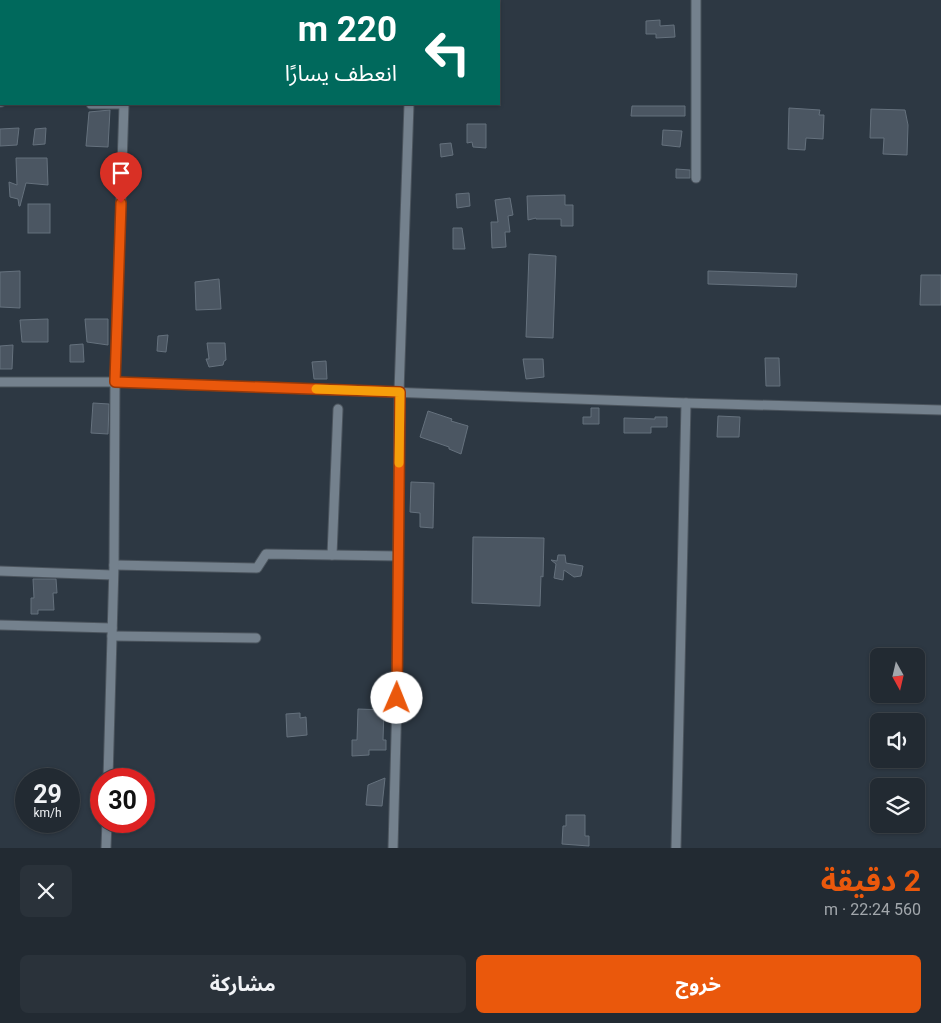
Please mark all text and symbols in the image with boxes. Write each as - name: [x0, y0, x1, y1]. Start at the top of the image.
- text: 220 m: [298, 9, 397, 50]
- icon: left: [415, 20, 480, 85]
- text: انعطف يسارًا: [285, 61, 397, 86]
- pin: [100, 152, 142, 203]
- icon: arrive: [107, 159, 135, 187]
- north arrow: [870, 648, 925, 702]
- map controls: [870, 648, 925, 833]
- position arrow: [370, 671, 422, 723]
- button: sound: [870, 713, 925, 768]
- speed limit sign: 30: [90, 768, 155, 833]
- button: layers: [870, 778, 925, 833]
- text: 29: [33, 780, 62, 809]
- text: km/h: [33, 806, 62, 820]
- text: 2 دقيقة: [821, 863, 921, 898]
- button: close: [20, 865, 72, 917]
- text: 560 m · 22:24: [824, 900, 921, 919]
- button: مشاركة: [20, 955, 466, 1013]
- button: خروج: [476, 955, 921, 1013]

